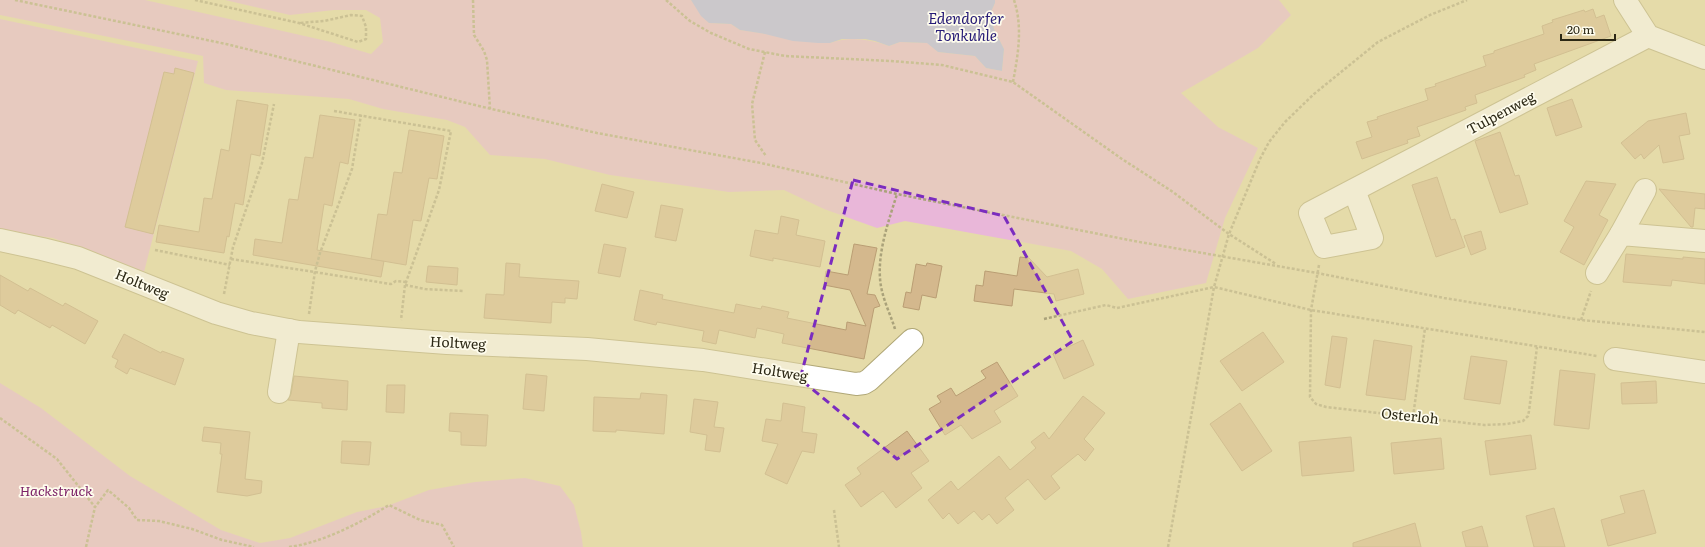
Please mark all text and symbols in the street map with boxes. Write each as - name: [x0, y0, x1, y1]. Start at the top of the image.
- water label: Edendorfer Tonkuhle: [928, 6, 1004, 46]
- scale bar: [1561, 16, 1615, 42]
- text: 20 m: [1567, 20, 1594, 38]
- street label: Tulpenweg: [1463, 86, 1538, 139]
- street label: Holtweg: [112, 263, 172, 303]
- street label: Holtweg: [429, 331, 487, 353]
- street label: Holtweg: [751, 357, 810, 385]
- street label: Osterloh: [1380, 402, 1440, 428]
- park label: Hackstruck: [19, 480, 93, 500]

